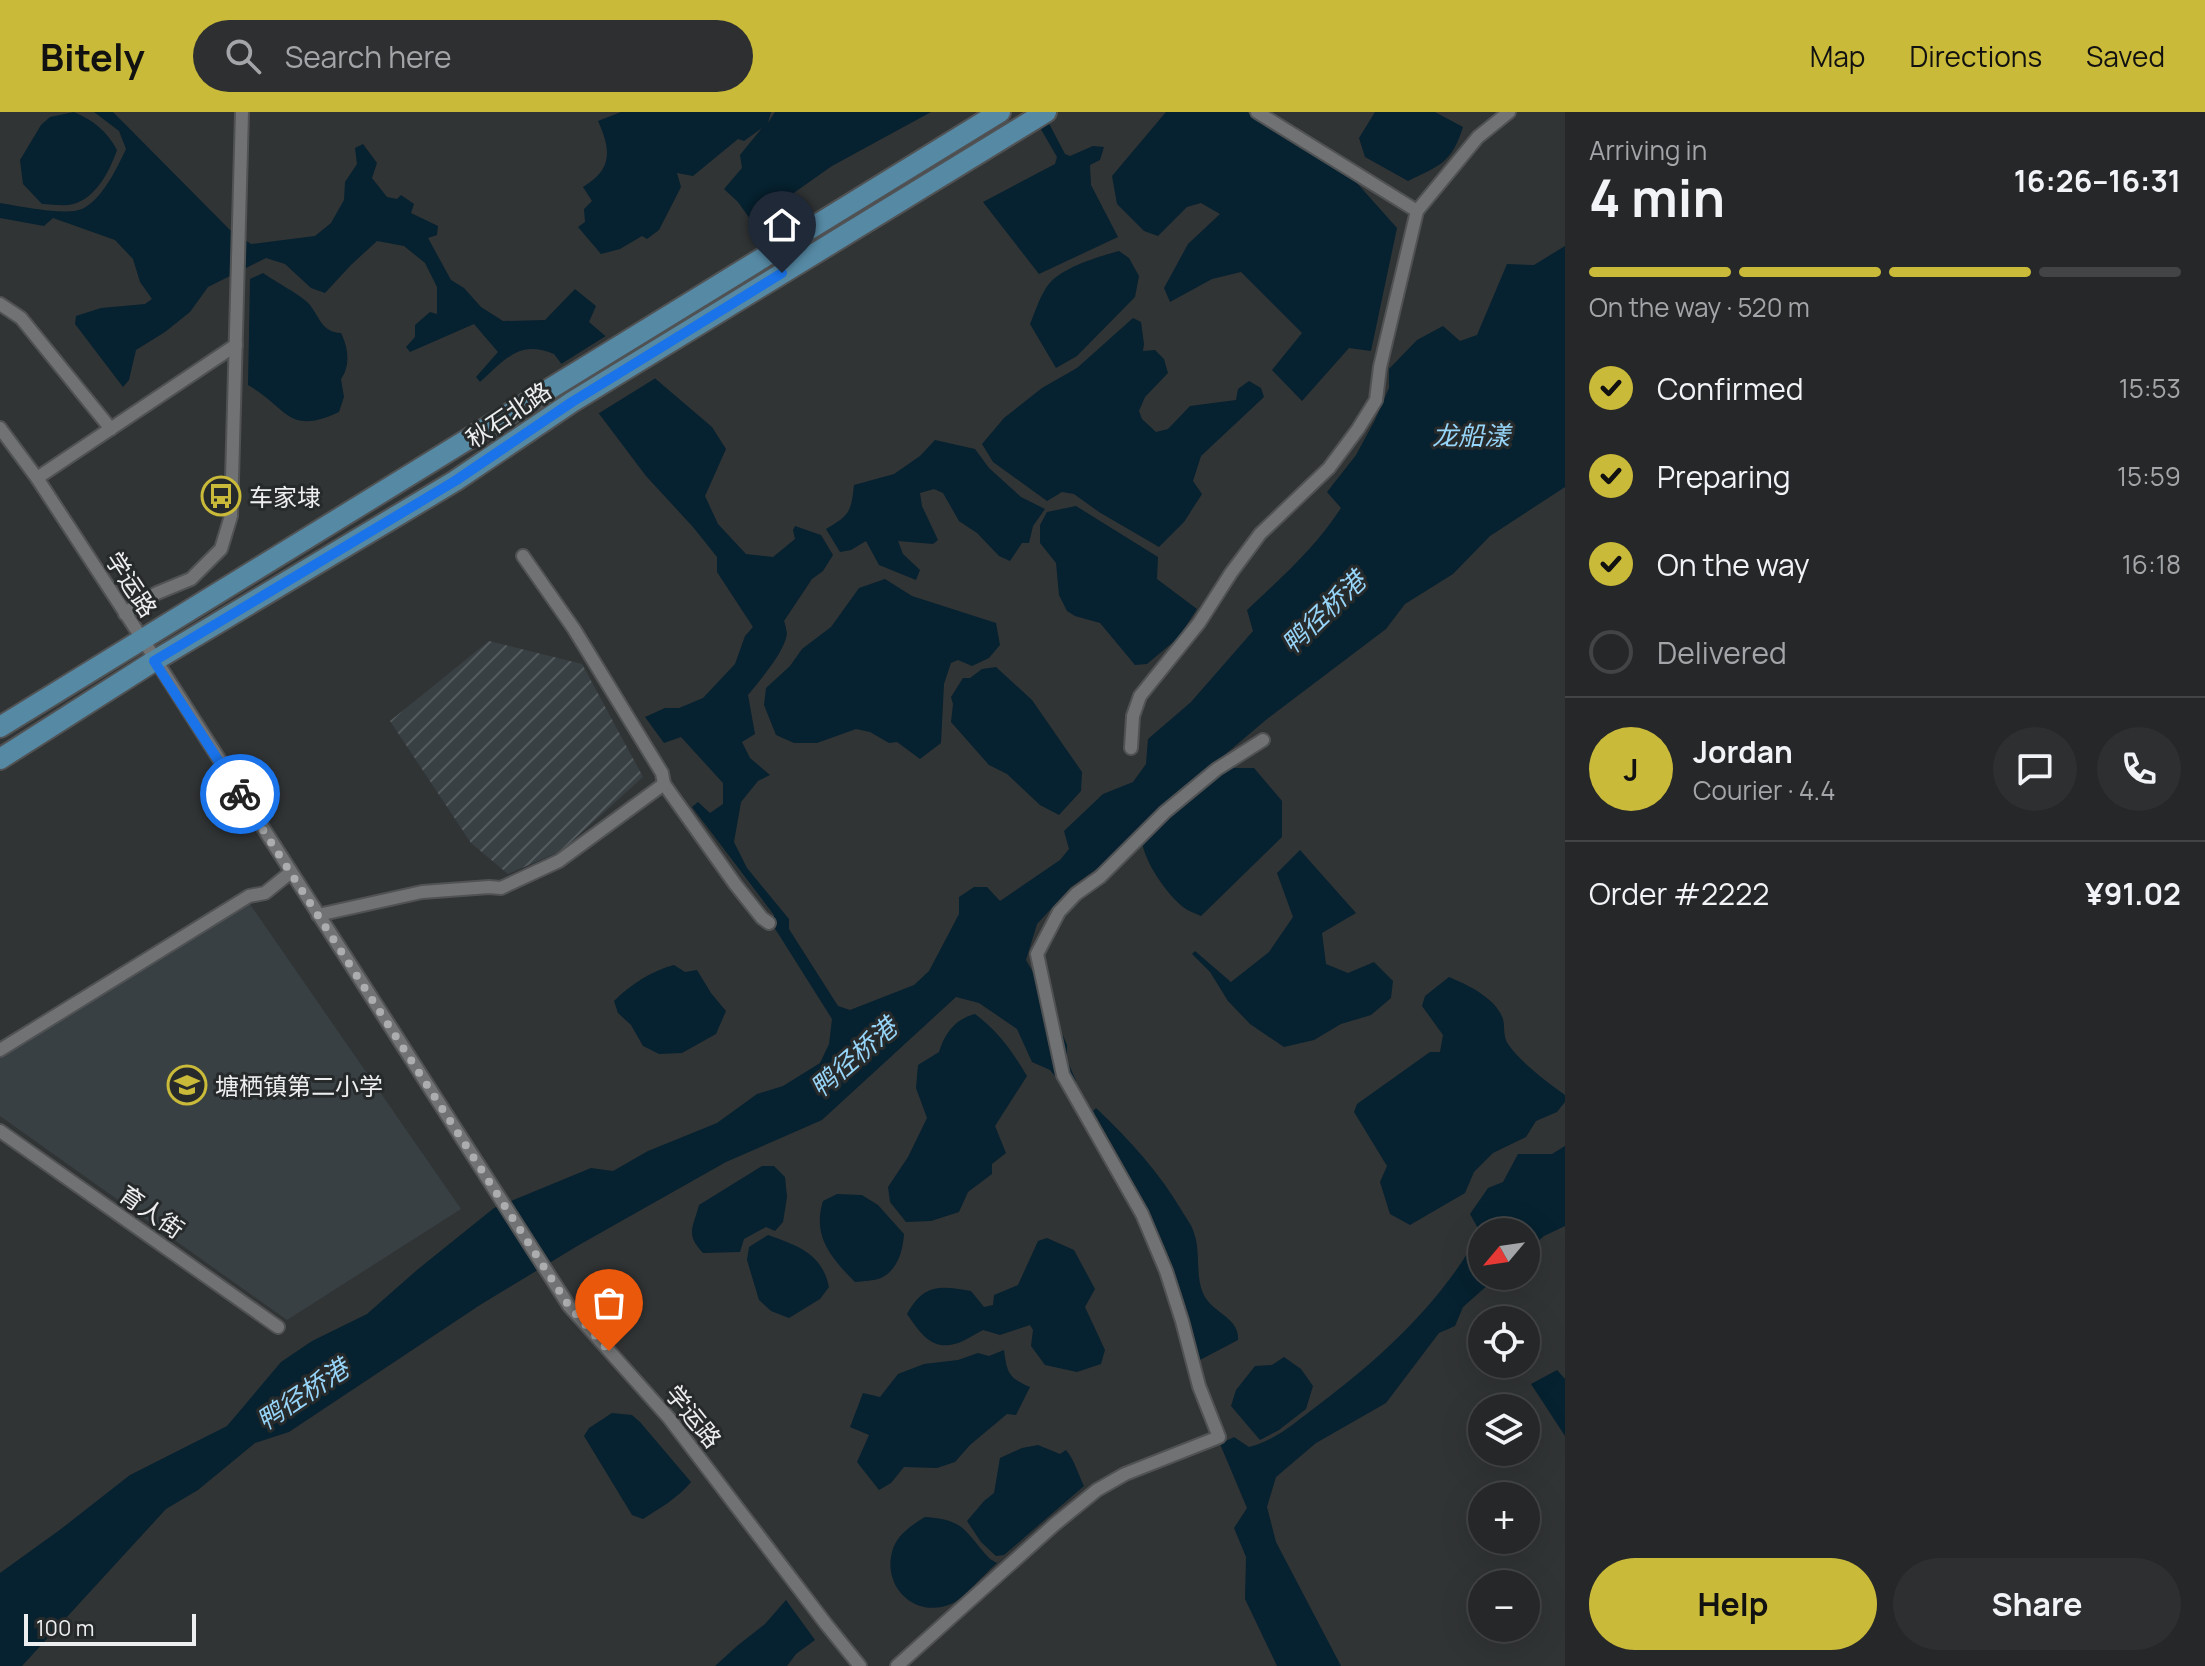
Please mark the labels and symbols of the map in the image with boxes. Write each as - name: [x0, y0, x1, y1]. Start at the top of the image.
- pin: [748, 191, 816, 273]
- street label: 秋石北路: [459, 373, 557, 455]
- water label: 龙船漾: [1432, 417, 1513, 453]
- bus stop icon: 车家埭: [200, 475, 242, 517]
- place label: 车家埭: [249, 480, 321, 513]
- street label: 学运路: [99, 545, 165, 623]
- water label: 鸭径桥港: [1273, 560, 1376, 661]
- courier: [200, 754, 280, 834]
- water label: 鸭径桥港: [802, 1007, 907, 1105]
- school or university icon: 塘栖镇第二小学: [166, 1064, 208, 1106]
- place label: 塘栖镇第二小学: [215, 1069, 383, 1102]
- street label: 育人街: [113, 1177, 191, 1245]
- north arrow: [1468, 1218, 1540, 1290]
- pin: [575, 1269, 643, 1351]
- water label: 鸭径桥港: [249, 1348, 358, 1438]
- street label: 学运路: [659, 1378, 729, 1454]
- scale bar: [24, 1610, 196, 1646]

